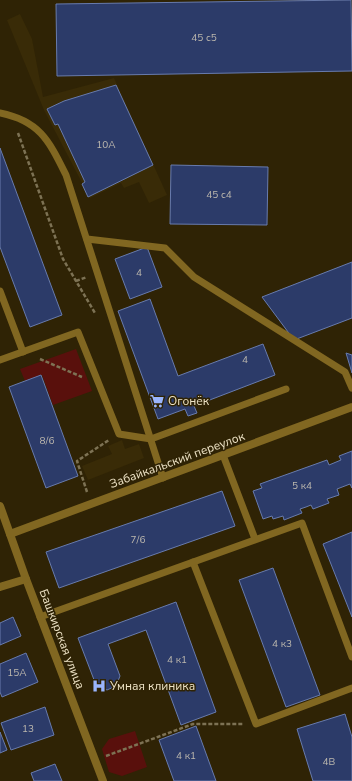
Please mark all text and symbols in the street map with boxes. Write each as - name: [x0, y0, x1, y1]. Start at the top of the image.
- house number: 45 с5: [191, 31, 217, 45]
- house number: 10А: [96, 138, 116, 152]
- house number: 45 с4: [206, 188, 232, 202]
- house number: 4: [136, 266, 142, 280]
- house number: 4: [242, 353, 248, 367]
- supermarket icon: Огонёк: [149, 393, 165, 409]
- place label: Огонёк: [168, 393, 210, 409]
- street label: Забайкальский переулок: [107, 428, 247, 492]
- house number: 8/6: [40, 434, 54, 448]
- house number: 5 к4: [292, 479, 312, 493]
- house number: 7/6: [131, 533, 145, 547]
- street label: Башкирская улица: [36, 587, 88, 691]
- house number: 4 к3: [272, 637, 292, 651]
- house number: 4 к1: [167, 653, 187, 667]
- house number: 15А: [7, 666, 27, 680]
- hospital icon: Умная клиника: [91, 678, 107, 694]
- place label: Умная клиника: [109, 678, 195, 694]
- house number: 13: [22, 722, 34, 736]
- house number: 4 к1: [176, 749, 196, 763]
- house number: 4В: [323, 755, 336, 769]

